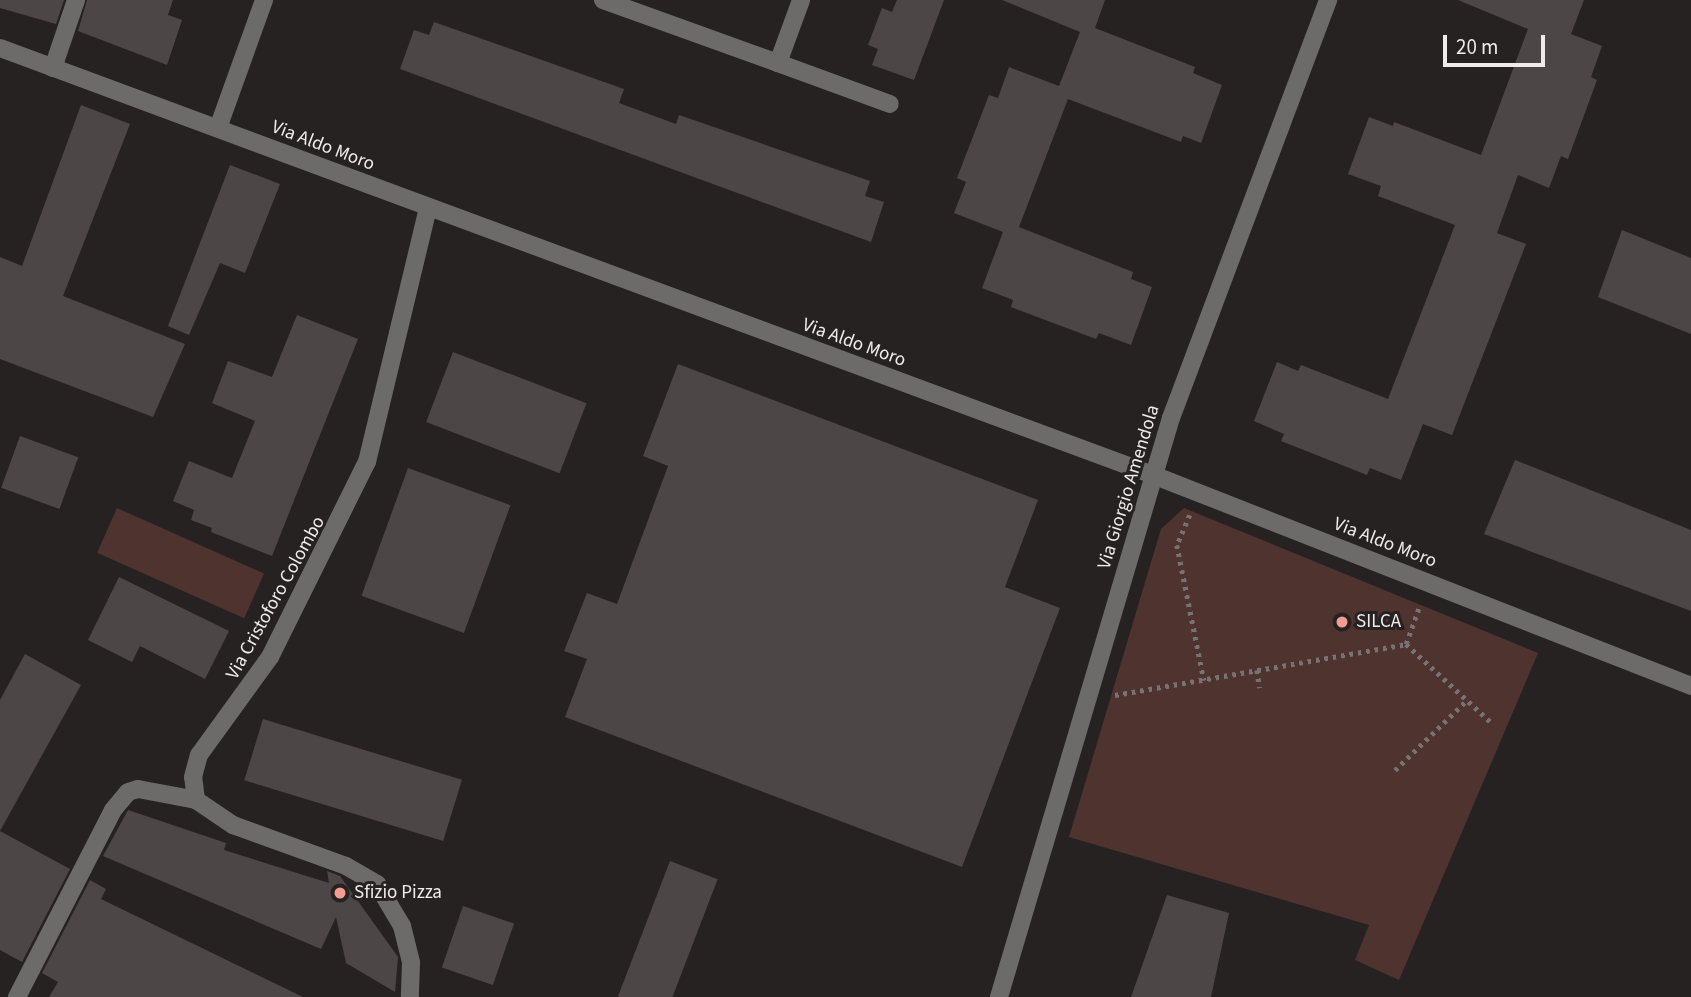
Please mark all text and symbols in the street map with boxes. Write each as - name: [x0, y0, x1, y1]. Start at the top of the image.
- scale bar: [1446, 21, 1548, 65]
- text: 20 m: [1456, 32, 1498, 62]
- street label: Via Aldo Moro: [268, 116, 378, 176]
- street label: Via Aldo Moro: [799, 314, 909, 372]
- street label: Via Giorgio Amendola: [1093, 402, 1165, 572]
- street label: Via Cristoforo Colombo: [222, 512, 330, 684]
- street label: Via Aldo Moro: [1330, 513, 1440, 573]
- place label: SILCA: [1356, 611, 1401, 633]
- marker: SILCA: [1334, 614, 1350, 630]
- place label: Sfizio Pizza: [354, 882, 442, 904]
- marker: Sfizio Pizza: [332, 885, 348, 901]

